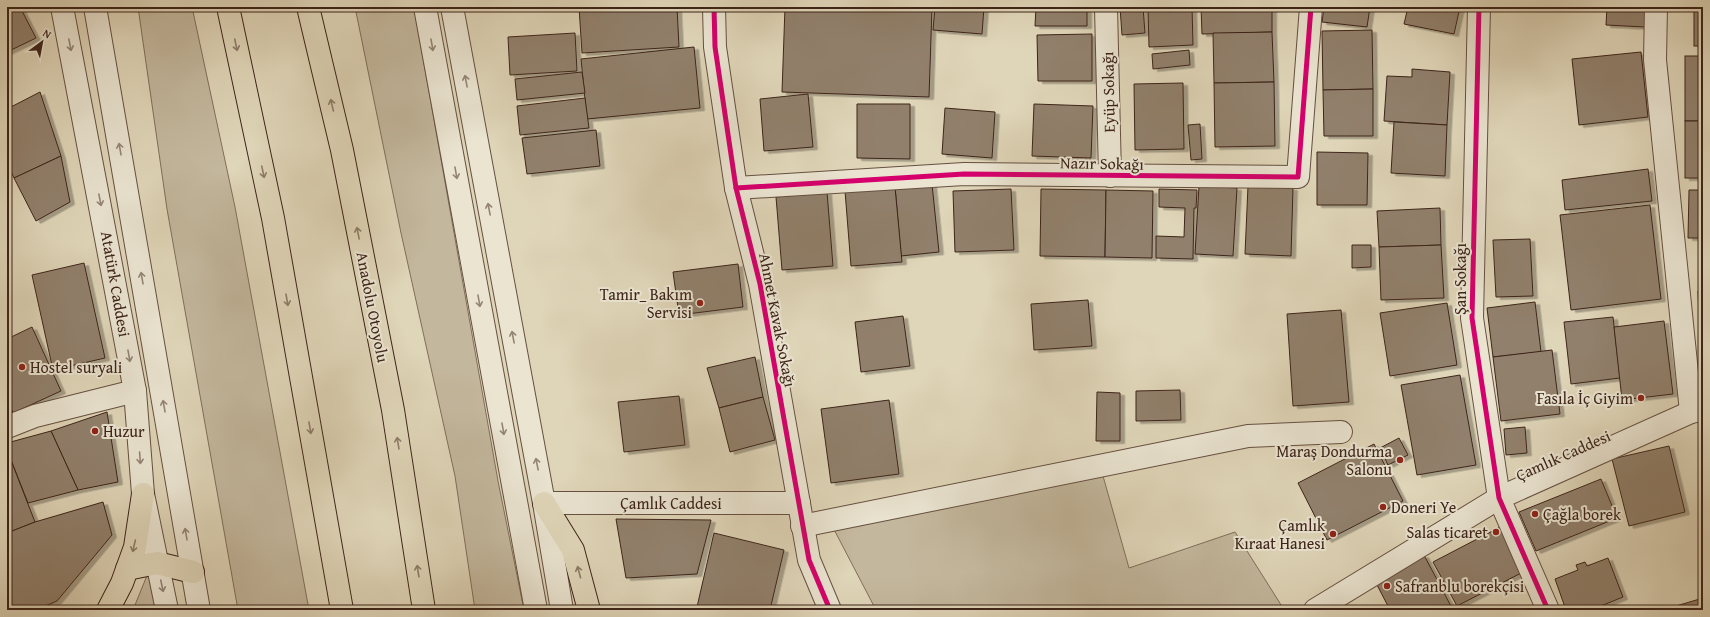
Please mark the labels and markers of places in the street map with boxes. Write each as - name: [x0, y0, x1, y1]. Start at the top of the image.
- place label: Tamir_ Bakım Servisi: [600, 282, 693, 324]
- marker: Tamir_ Bakım Servisi: [695, 298, 705, 308]
- place label: Hostel suryali: [30, 355, 123, 379]
- marker: Hostel suryali: [17, 362, 27, 372]
- place label: Fasıla İç Giyim: [1537, 386, 1633, 410]
- marker: Fasıla İç Giyim: [1636, 393, 1646, 403]
- place label: Huzur: [103, 419, 145, 443]
- marker: Huzur: [90, 426, 100, 436]
- place label: Maraş Dondurma Salonu: [1276, 439, 1392, 481]
- marker: Maraş Dondurma Salonu: [1395, 455, 1405, 465]
- place label: Doneri Ye: [1391, 495, 1456, 519]
- marker: Doneri Ye: [1378, 502, 1388, 512]
- place label: Çağla borek: [1543, 502, 1622, 526]
- marker: Çağla borek: [1530, 509, 1540, 519]
- place label: Çamlık Kıraat Hanesi: [1235, 513, 1326, 555]
- place label: Salas ticaret: [1406, 520, 1488, 544]
- marker: Salas ticaret: [1491, 527, 1501, 537]
- marker: Çamlık Kıraat Hanesi: [1328, 529, 1338, 539]
- place label: Safranblu borekçisi: [1395, 574, 1525, 598]
- marker: Safranblu borekçisi: [1382, 581, 1392, 591]

